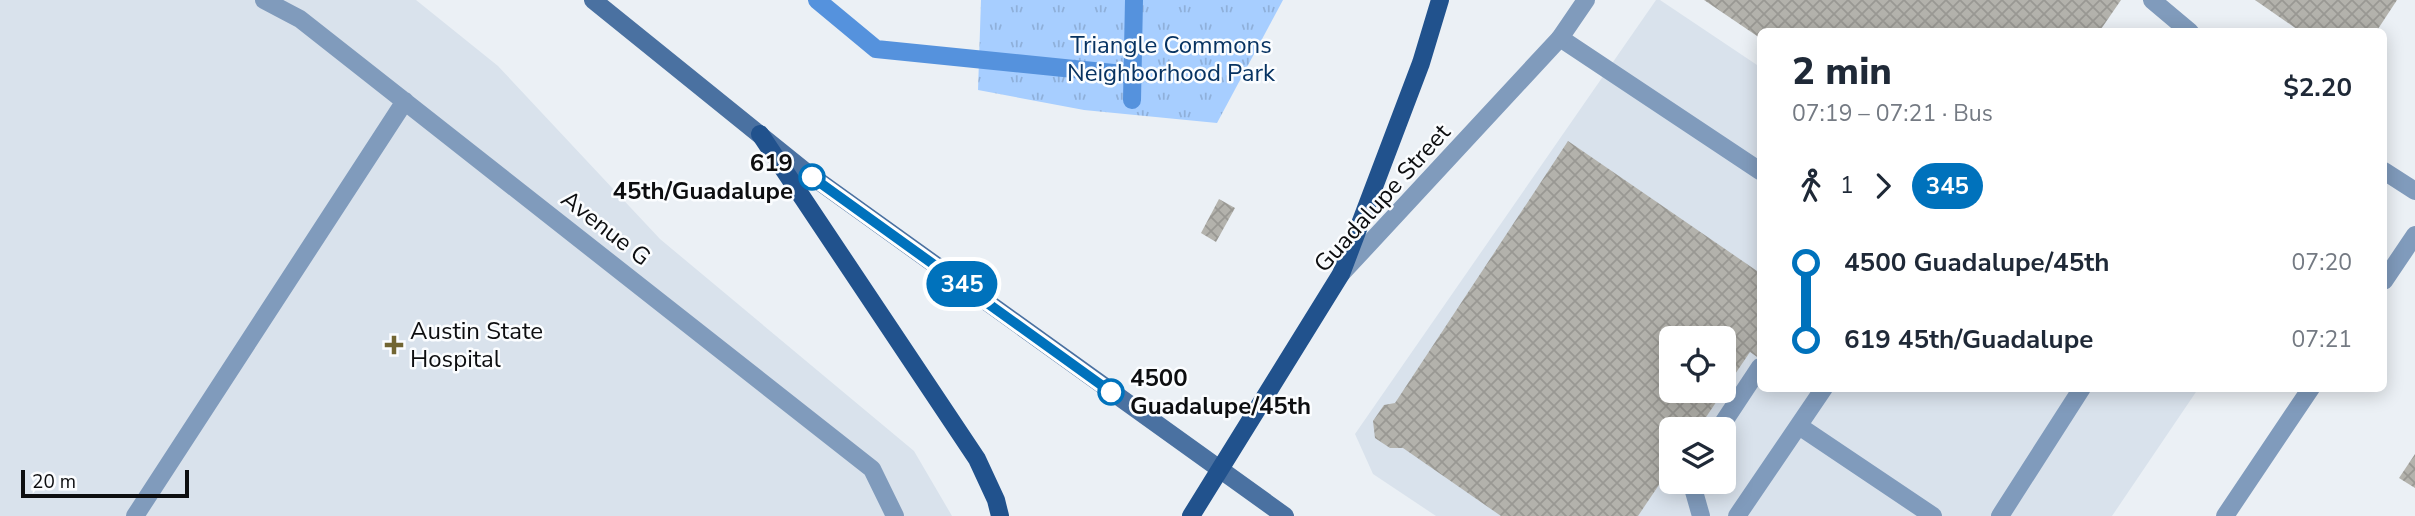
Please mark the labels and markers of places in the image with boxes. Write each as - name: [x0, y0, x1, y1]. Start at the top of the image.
- place label: 619 45th/Guadalupe: [612, 147, 793, 207]
- marker: 619 45th/Guadalupe: [799, 164, 825, 190]
- place label: Austin State Hospital: [410, 315, 543, 375]
- marker: Austin State Hospital: [384, 335, 404, 355]
- place label: 4500 Guadalupe/45th: [1130, 362, 1311, 422]
- marker: 4500 Guadalupe/45th: [1098, 379, 1124, 405]

